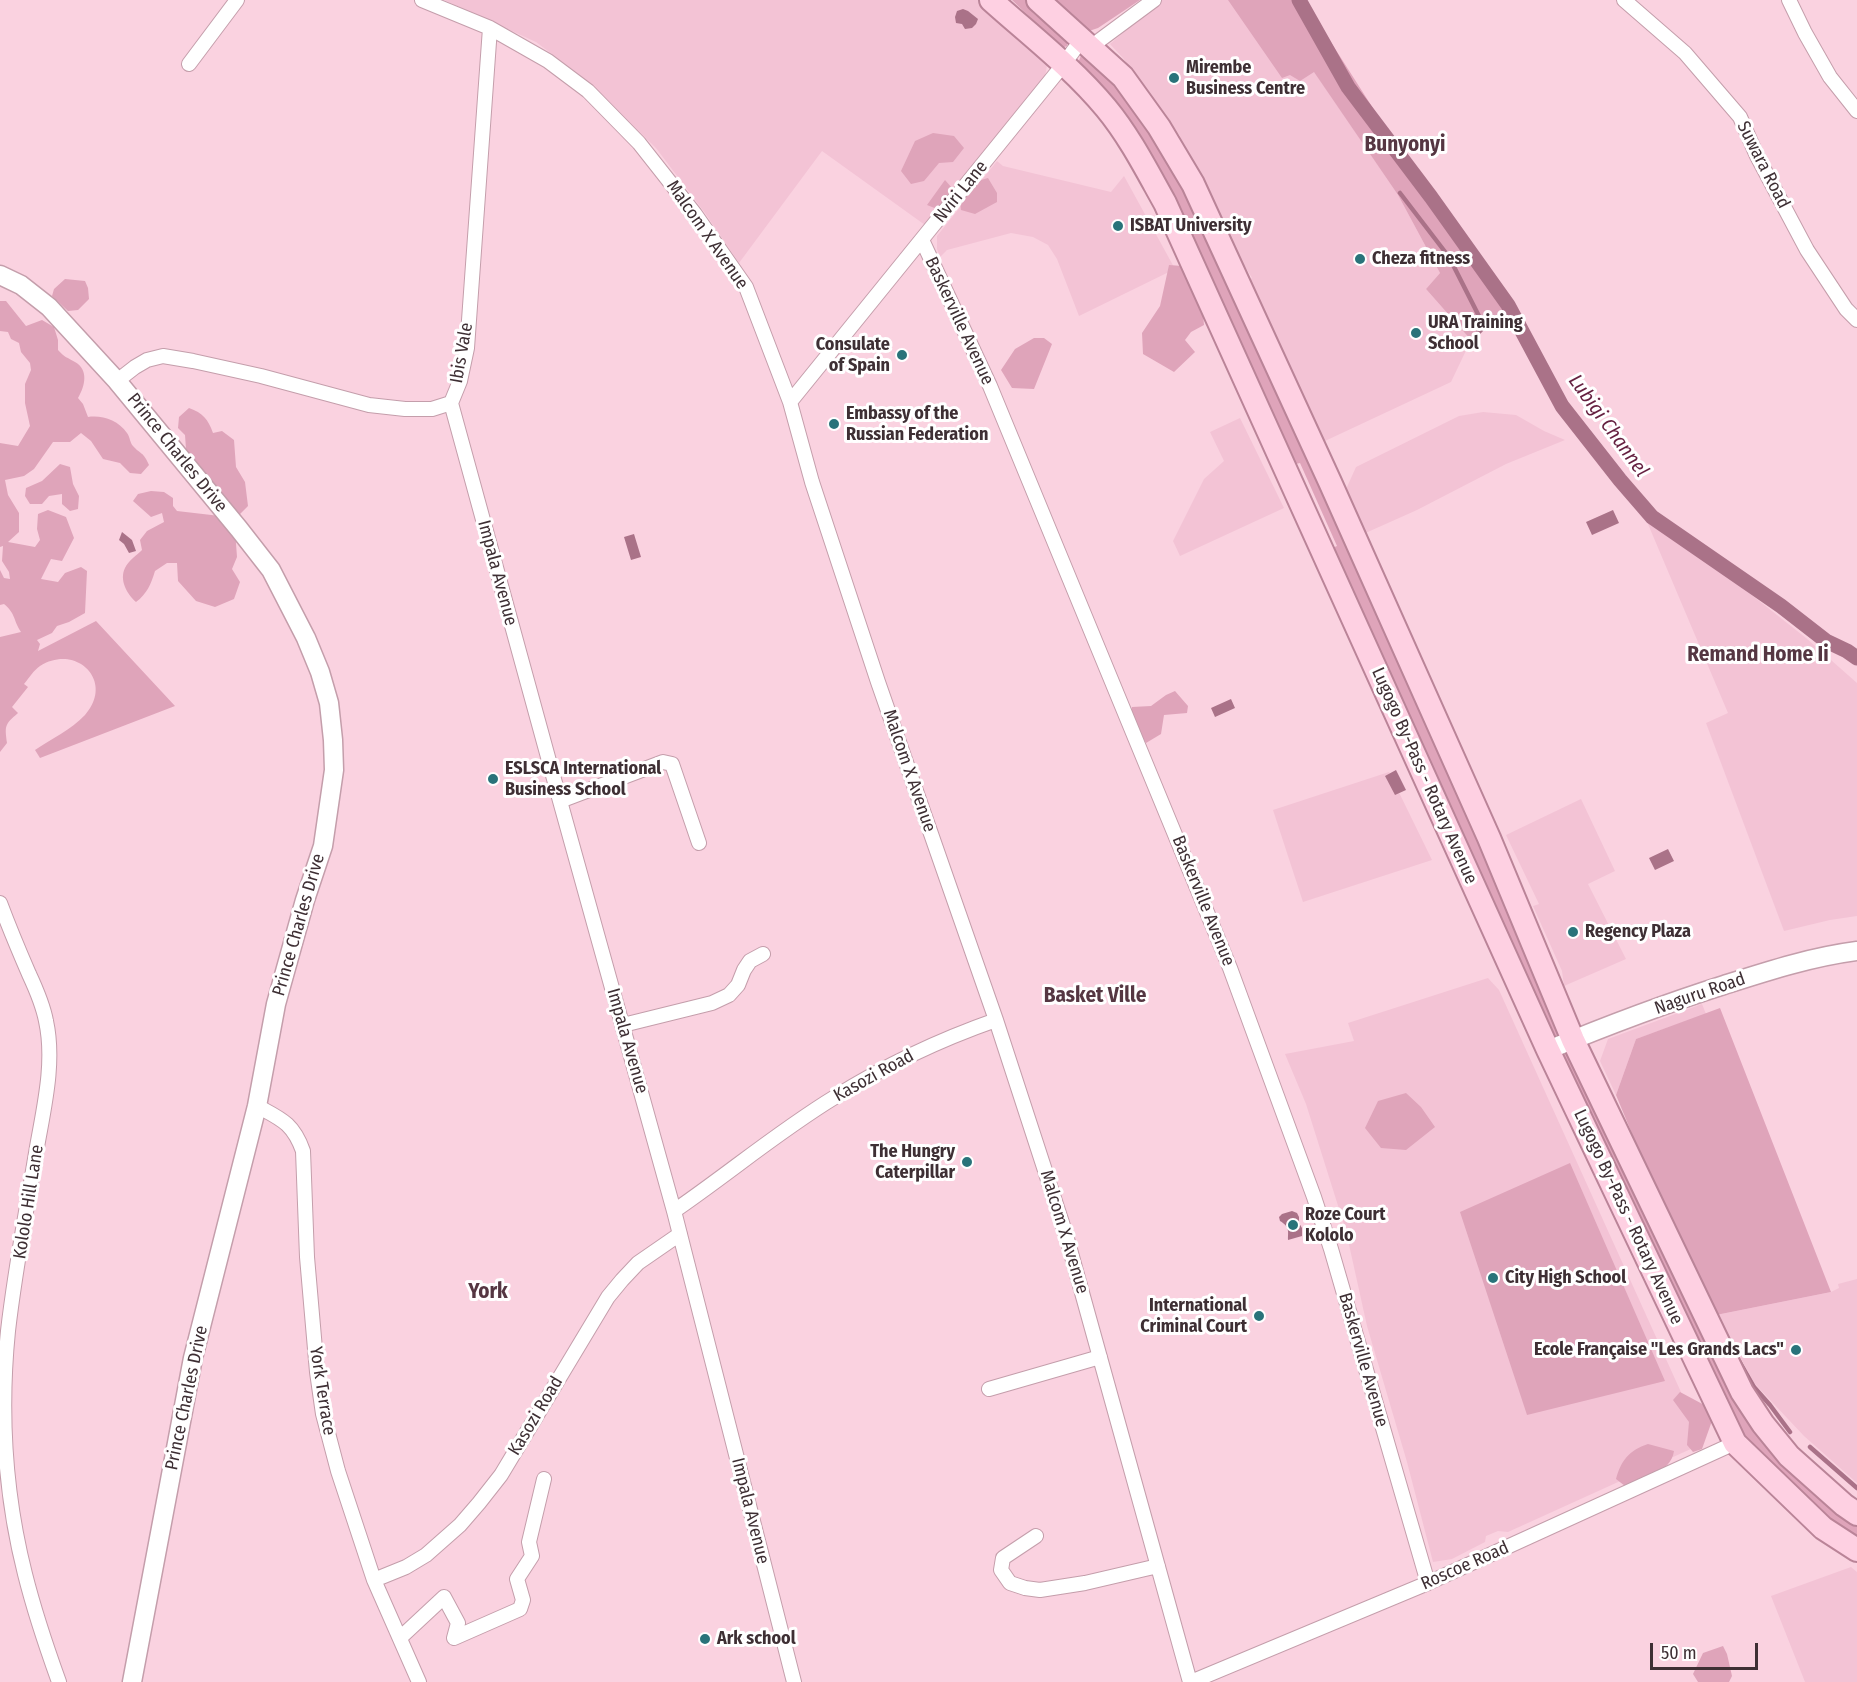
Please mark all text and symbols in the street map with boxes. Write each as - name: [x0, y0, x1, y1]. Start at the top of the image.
- place label: Mirembe Business Centre: [1186, 57, 1305, 100]
- marker: Mirembe Business Centre: [1167, 71, 1181, 85]
- street label: Suwara Road: [1732, 118, 1794, 212]
- district label: Bunyonyi: [1365, 132, 1445, 158]
- street label: Nviri Lane: [929, 157, 993, 227]
- street label: Malcom X Avenue: [661, 176, 753, 294]
- place label: ISBAT University: [1130, 215, 1251, 237]
- marker: ISBAT University: [1111, 219, 1125, 233]
- place label: Cheza fitness: [1372, 248, 1470, 270]
- marker: Cheza fitness: [1353, 252, 1367, 266]
- street label: Baskerville Avenue: [920, 254, 998, 388]
- place label: URA Training School: [1428, 312, 1523, 354]
- street label: Ibis Vale: [446, 321, 478, 385]
- marker: URA Training School: [1409, 326, 1423, 340]
- place label: Consulate of Spain: [816, 334, 890, 376]
- marker: Consulate of Spain: [895, 348, 909, 362]
- water label: Lubigi Channel: [1563, 370, 1653, 482]
- street label: Prince Charles Drive: [122, 389, 232, 517]
- place label: Embassy of the Russian Federation: [846, 403, 988, 446]
- marker: Embassy of the Russian Federation: [827, 417, 841, 431]
- street label: Impala Avenue: [473, 518, 521, 628]
- district label: Remand Home Ii: [1687, 642, 1829, 668]
- street label: Lugogo By-Pass - Rotary Avenue: [1366, 664, 1482, 888]
- street label: Malcom X Avenue: [878, 707, 940, 835]
- place label: ESLSCA International Business School: [505, 758, 661, 800]
- marker: ESLSCA International Business School: [486, 772, 500, 786]
- street label: Baskerville Avenue: [1167, 833, 1239, 969]
- street label: Prince Charles Drive: [268, 851, 330, 999]
- place label: Regency Plaza: [1585, 921, 1691, 943]
- marker: Regency Plaza: [1566, 925, 1580, 939]
- street label: Naguru Road: [1652, 968, 1748, 1020]
- district label: Basket Ville: [1044, 983, 1146, 1009]
- street label: Impala Avenue: [602, 986, 652, 1096]
- street label: Kasozi Road: [830, 1045, 918, 1107]
- street label: Lugogo By-Pass - Rotary Avenue: [1569, 1106, 1687, 1328]
- place label: The Hungry Caterpillar: [870, 1141, 955, 1184]
- street label: Kololo Hill Lane: [9, 1143, 49, 1261]
- marker: The Hungry Caterpillar: [960, 1155, 974, 1169]
- street label: Malcom X Avenue: [1035, 1168, 1093, 1296]
- place label: Roze Court Kololo: [1305, 1204, 1385, 1246]
- marker: Roze Court Kololo: [1286, 1218, 1300, 1232]
- place label: City High School: [1505, 1267, 1626, 1289]
- marker: City High School: [1486, 1271, 1500, 1285]
- district label: York: [468, 1279, 508, 1305]
- street label: Baskerville Avenue: [1333, 1290, 1393, 1430]
- place label: International Criminal Court: [1140, 1295, 1247, 1338]
- marker: International Criminal Court: [1252, 1309, 1266, 1323]
- street label: Prince Charles Drive: [161, 1324, 213, 1472]
- place label: Ecole Française "Les Grands Lacs": [1534, 1339, 1784, 1361]
- marker: Ecole Française "Les Grands Lacs": [1789, 1343, 1803, 1357]
- street label: York Terrace: [304, 1345, 340, 1437]
- street label: Kasozi Road: [504, 1373, 568, 1459]
- street label: Impala Avenue: [726, 1456, 774, 1566]
- street label: Roscoe Road: [1418, 1537, 1512, 1595]
- place label: Ark school: [717, 1628, 796, 1650]
- scale bar: [1653, 1631, 1761, 1669]
- marker: Ark school: [698, 1632, 712, 1646]
- text: 50 m: [1661, 1642, 1697, 1664]

